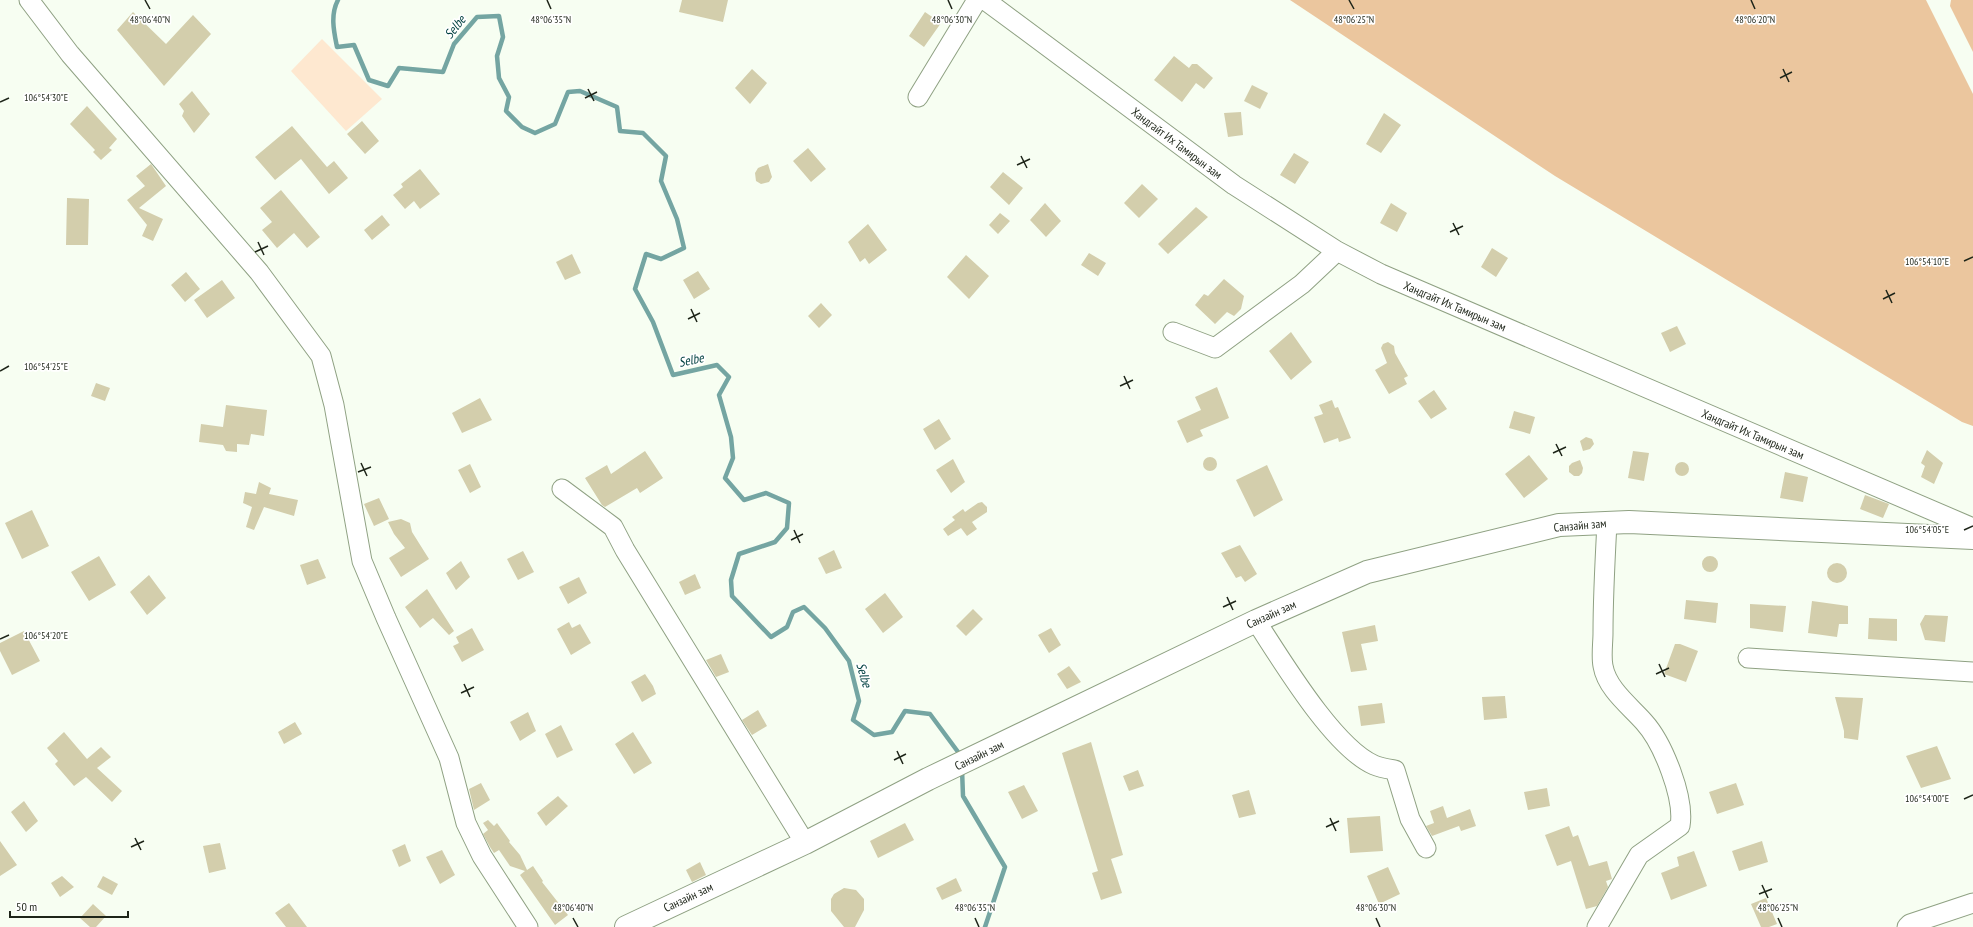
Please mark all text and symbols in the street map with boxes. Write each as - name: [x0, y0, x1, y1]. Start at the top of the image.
- water label: Selbe: [441, 11, 470, 42]
- text: 48°06'40"N: [130, 13, 170, 26]
- text: 48°06'35"N: [531, 13, 571, 26]
- text: 48°06'30"N: [932, 13, 972, 26]
- text: 48°06'25"N: [1334, 13, 1374, 26]
- text: 48°06'20"N: [1735, 13, 1775, 26]
- text: 106°54'30"E: [24, 91, 68, 104]
- street label: Хандгайт Их Тамирын зам: [1129, 104, 1225, 182]
- text: 106°54'10"E: [1905, 255, 1949, 268]
- street label: Хандгайт Их Тамирын зам: [1402, 278, 1508, 334]
- water label: Selbe: [677, 349, 707, 371]
- text: 106°54'25"E: [24, 360, 68, 373]
- street label: Хандгайт Их Тамирын зам: [1700, 406, 1806, 462]
- street label: Санзайн зам: [1553, 515, 1607, 535]
- text: 106°54'05"E: [1905, 523, 1949, 536]
- street label: Санзайн зам: [1244, 596, 1298, 632]
- text: 106°54'20"E: [24, 629, 68, 642]
- water label: Selbe: [852, 661, 876, 691]
- street label: Санзайн зам: [952, 737, 1006, 773]
- text: 106°54'00"E: [1905, 792, 1949, 805]
- street label: Санзайн зам: [661, 879, 715, 915]
- scale bar: [10, 893, 128, 919]
- text: 50 m: [16, 899, 37, 914]
- text: 48°06'40"N: [553, 901, 593, 914]
- text: 48°06'35"N: [955, 901, 995, 914]
- text: 48°06'30"N: [1356, 901, 1396, 914]
- text: 48°06'25"N: [1758, 901, 1798, 914]

